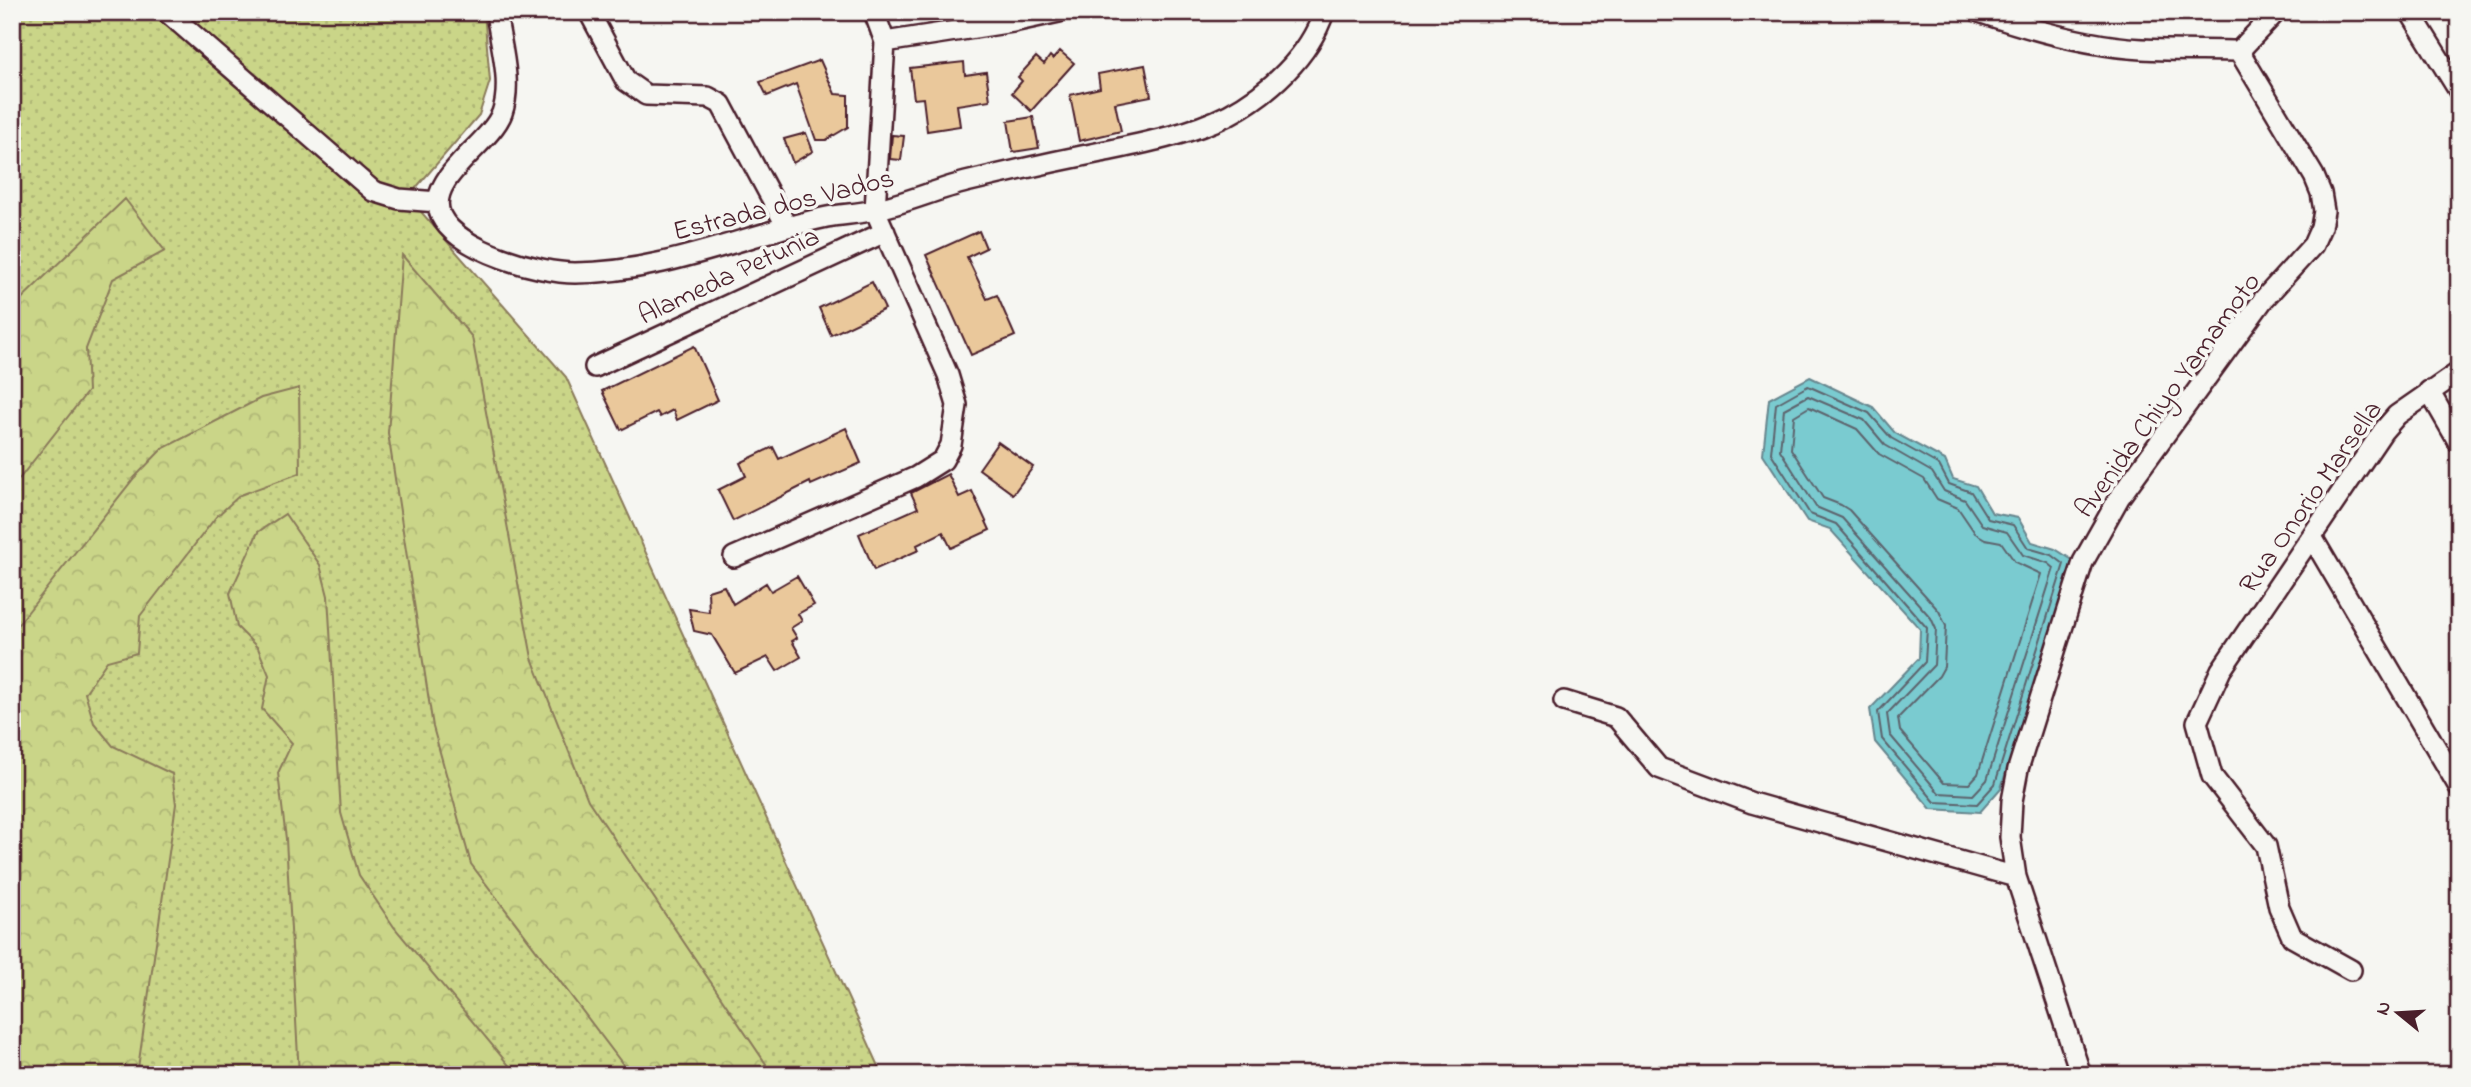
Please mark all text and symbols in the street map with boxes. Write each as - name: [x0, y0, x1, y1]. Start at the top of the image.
- street label: Estrada dos Vados: [669, 159, 899, 254]
- street label: Alameda Petunia: [632, 217, 827, 337]
- street label: Avenida Chiyo Yamamoto: [2066, 265, 2272, 527]
- street label: Rua Onorio Marsella: [2230, 393, 2394, 603]
- north arrow: [2362, 978, 2432, 1048]
- text: N: [2369, 998, 2399, 1019]

